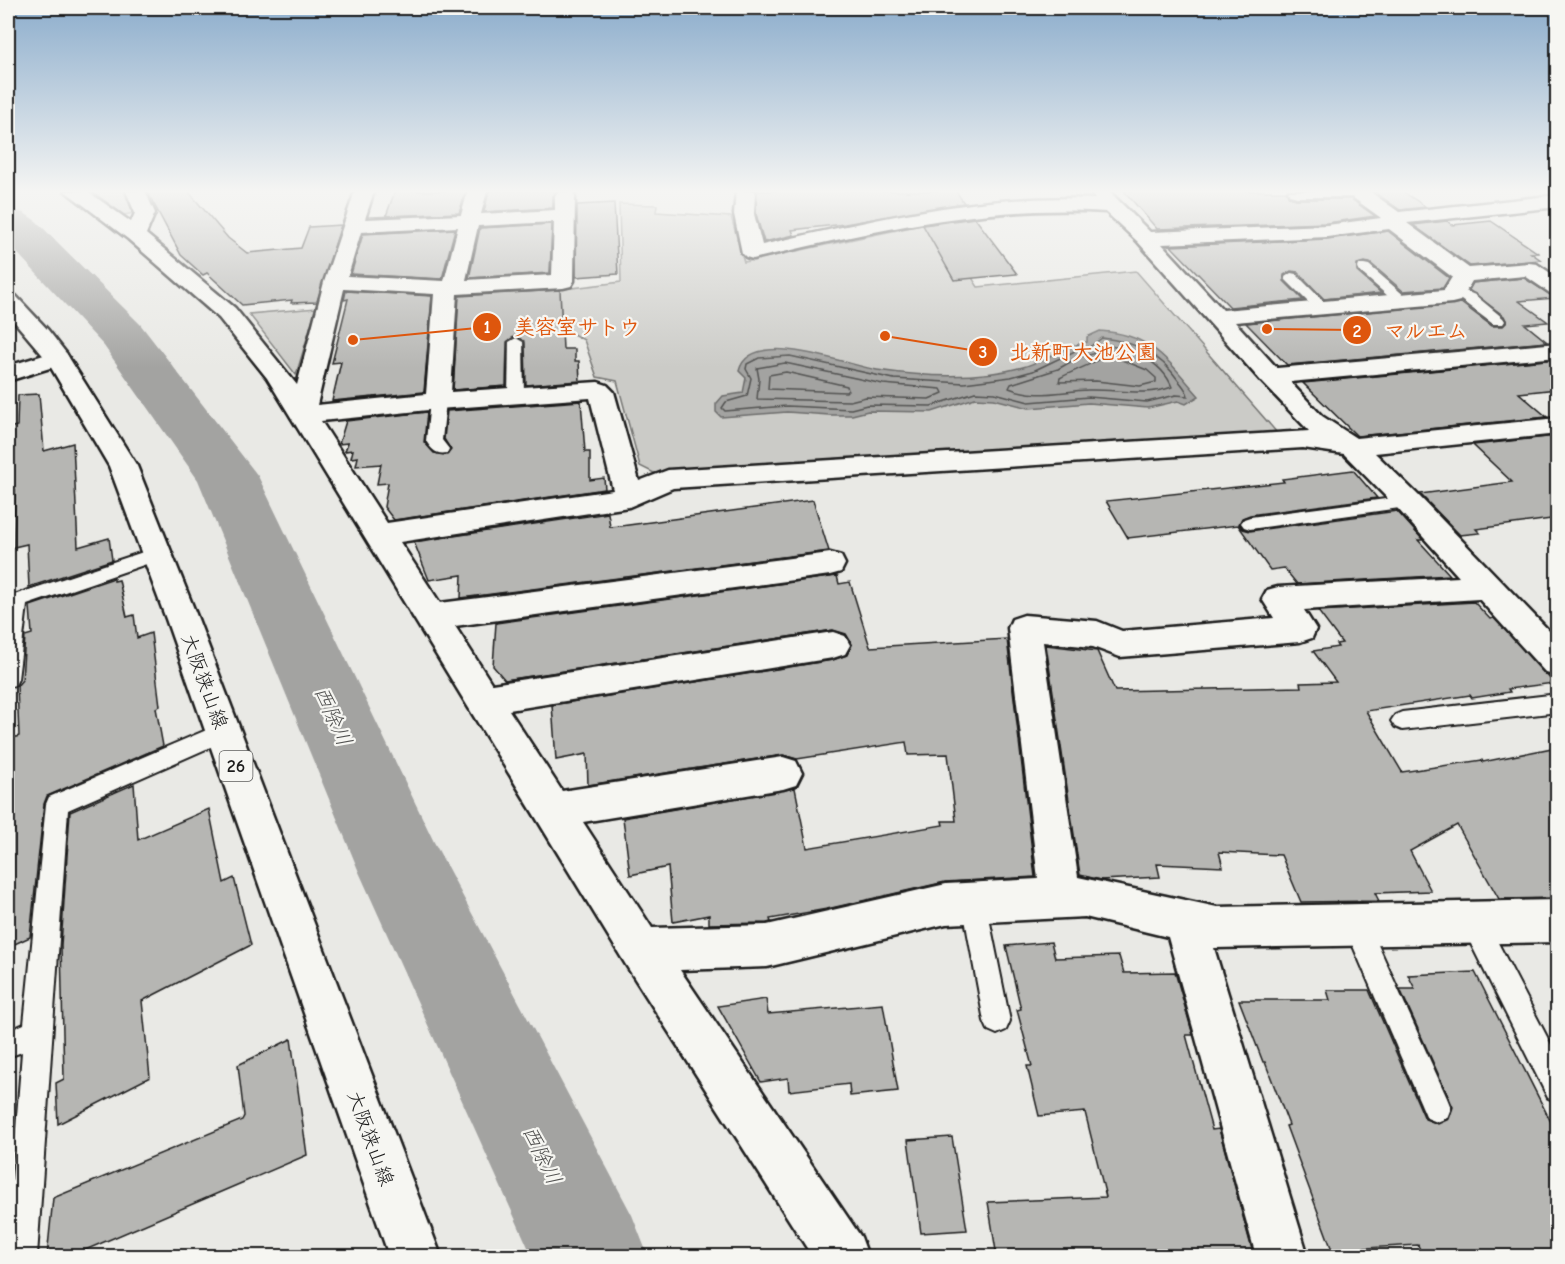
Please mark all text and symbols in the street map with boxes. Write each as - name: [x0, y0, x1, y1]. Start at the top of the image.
- callout: 美容室サトウ: [472, 307, 652, 346]
- callout: マルエム: [1342, 311, 1480, 350]
- text: 美容室サトウ: [514, 315, 640, 339]
- text: 1: [483, 317, 491, 338]
- text: マルエム: [1384, 319, 1468, 343]
- text: 2: [1353, 321, 1362, 342]
- callout: 北新町大池公園: [968, 332, 1169, 371]
- text: 北新町大池公園: [1010, 340, 1157, 364]
- text: 3: [979, 342, 987, 363]
- street label: 大阪狭山線: [177, 630, 232, 732]
- water label: 西除川: [309, 682, 357, 750]
- road number: 26: [220, 751, 252, 781]
- street label: 大阪狭山線: [343, 1087, 398, 1189]
- water label: 西除川: [517, 1121, 567, 1189]

